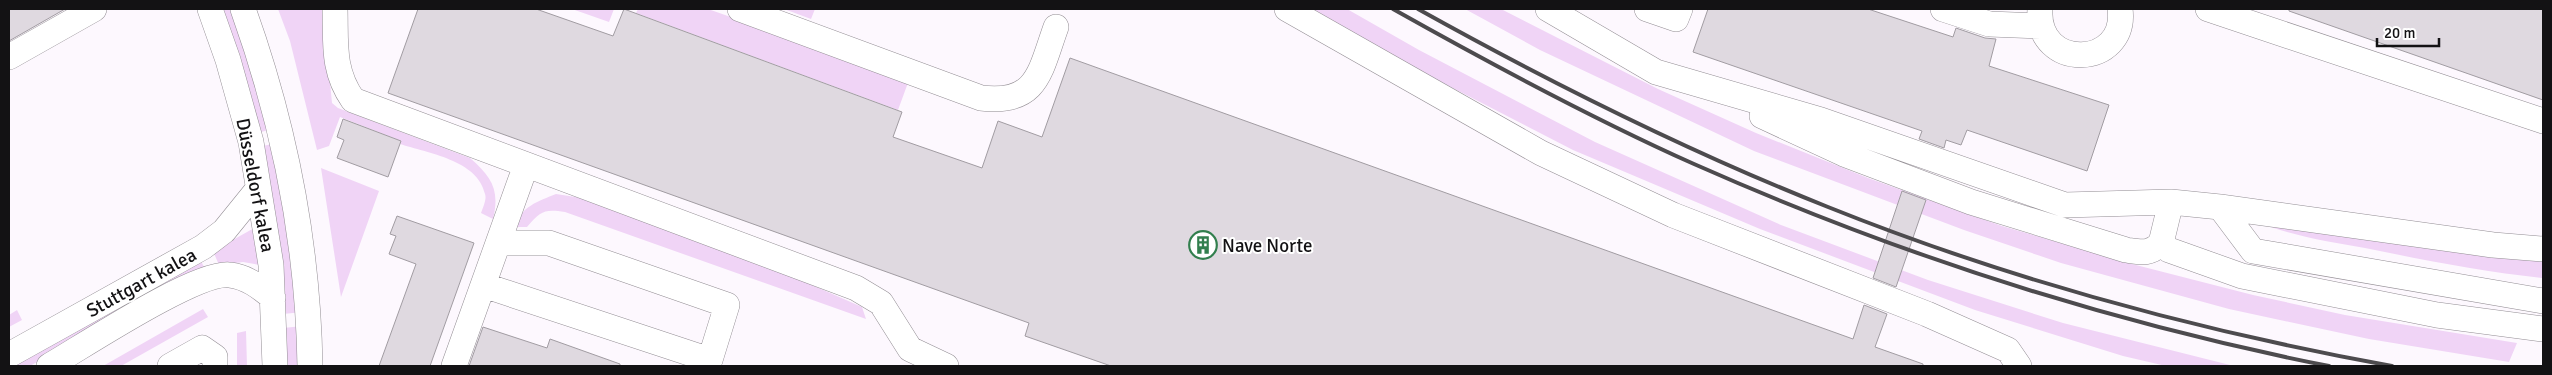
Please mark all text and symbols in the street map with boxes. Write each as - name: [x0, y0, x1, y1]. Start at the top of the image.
- scale bar: [2377, 15, 2440, 47]
- text: 20 m: [2384, 24, 2415, 42]
- street label: Düsseldorf kalea: [230, 116, 280, 254]
- building icon: Nave Norte: [1188, 230, 1218, 260]
- place label: Nave Norte: [1222, 234, 1313, 258]
- street label: Stuttgart kalea: [82, 243, 201, 323]

